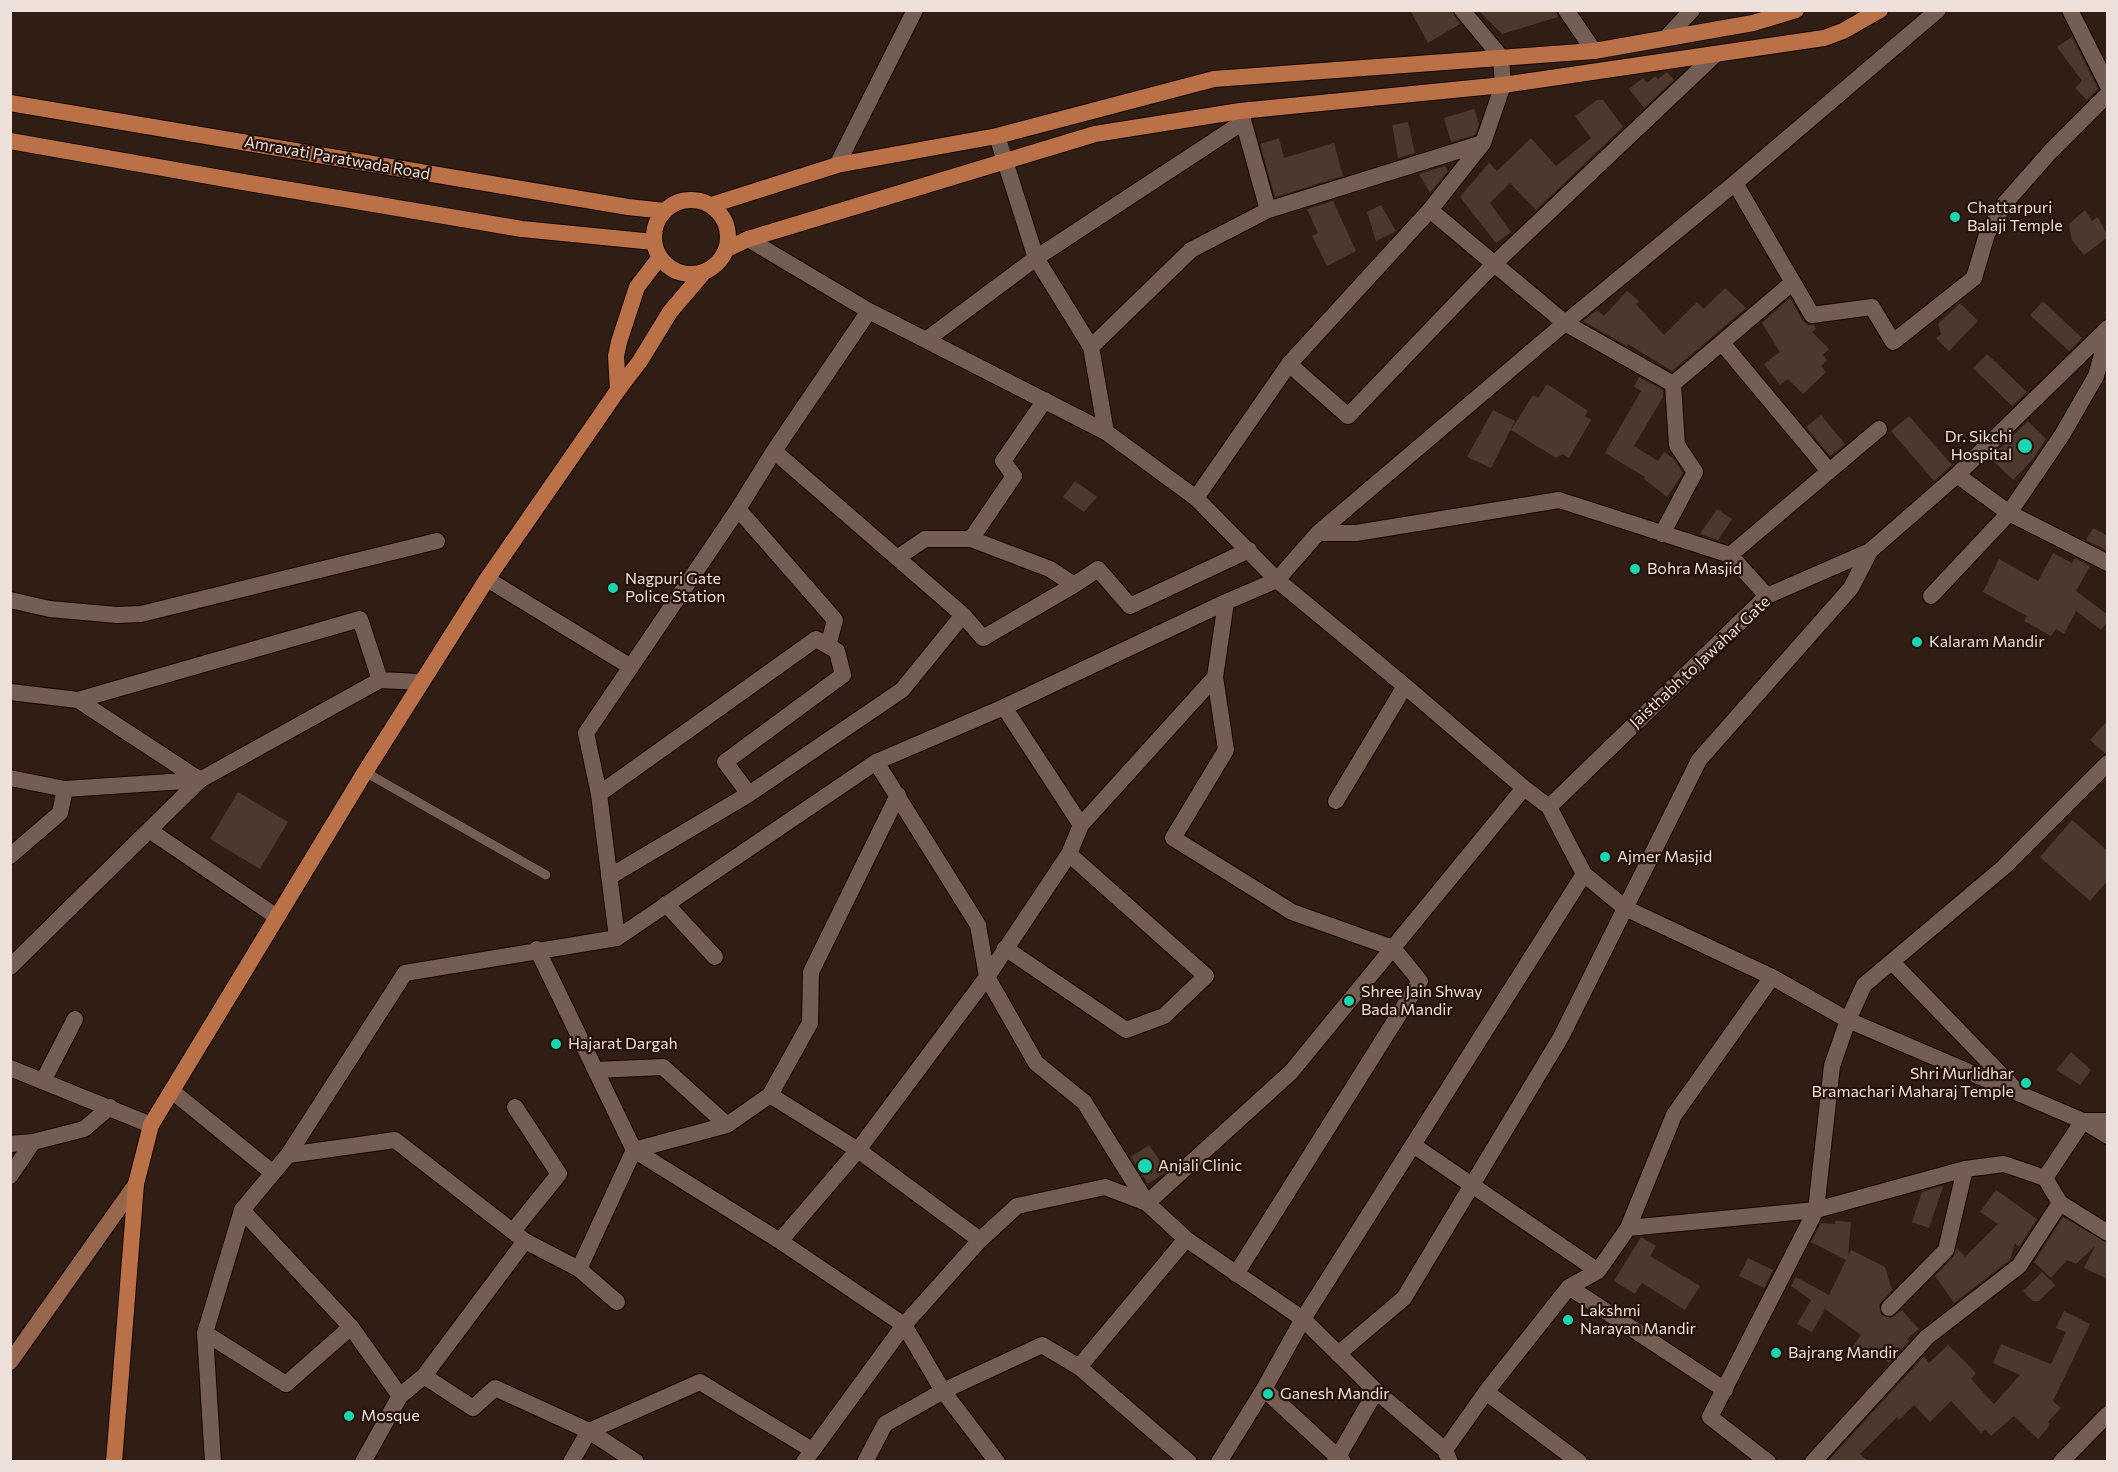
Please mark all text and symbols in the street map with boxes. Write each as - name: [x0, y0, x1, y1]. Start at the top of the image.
- street label: Amravati Paratwada Road: [243, 132, 431, 184]
- place label: Chattarpuri Balaji Temple: [1967, 198, 2063, 236]
- marker: Chattarpuri Balaji Temple: [1948, 210, 1962, 224]
- place label: Dr. Sikchi Hospital: [1945, 427, 2012, 465]
- marker: Dr. Sikchi Hospital: [2016, 437, 2034, 455]
- place label: Bohra Masjid: [1647, 559, 1742, 579]
- marker: Bohra Masjid: [1628, 562, 1642, 576]
- place label: Nagpuri Gate Police Station: [625, 569, 725, 607]
- marker: Nagpuri Gate Police Station: [606, 581, 620, 595]
- street label: Jaisthabh to Jawahar Gate: [1626, 592, 1774, 732]
- place label: Kalaram Mandir: [1929, 632, 2045, 652]
- marker: Kalaram Mandir: [1910, 635, 1924, 649]
- place label: Ajmer Masjid: [1617, 847, 1712, 867]
- marker: Ajmer Masjid: [1598, 850, 1612, 864]
- place label: Shree Jain Shway Bada Mandir: [1361, 982, 1482, 1020]
- marker: Shree Jain Shway Bada Mandir: [1342, 994, 1356, 1008]
- place label: Hajarat Dargah: [568, 1034, 678, 1054]
- marker: Hajarat Dargah: [549, 1037, 563, 1051]
- place label: Shri Murlidhar Bramachari Maharaj Temple: [1812, 1064, 2014, 1102]
- marker: Shri Murlidhar Bramachari Maharaj Temple: [2019, 1076, 2033, 1090]
- place label: Anjali Clinic: [1158, 1156, 1242, 1176]
- marker: Anjali Clinic: [1136, 1157, 1154, 1175]
- place label: Lakshmi Narayan Mandir: [1580, 1301, 1696, 1339]
- marker: Lakshmi Narayan Mandir: [1561, 1313, 1575, 1327]
- place label: Bajrang Mandir: [1788, 1343, 1899, 1363]
- marker: Bajrang Mandir: [1769, 1346, 1783, 1360]
- place label: Ganesh Mandir: [1280, 1384, 1390, 1404]
- marker: Ganesh Mandir: [1261, 1387, 1275, 1401]
- place label: Mosque: [361, 1406, 420, 1426]
- marker: Mosque: [342, 1409, 356, 1423]

